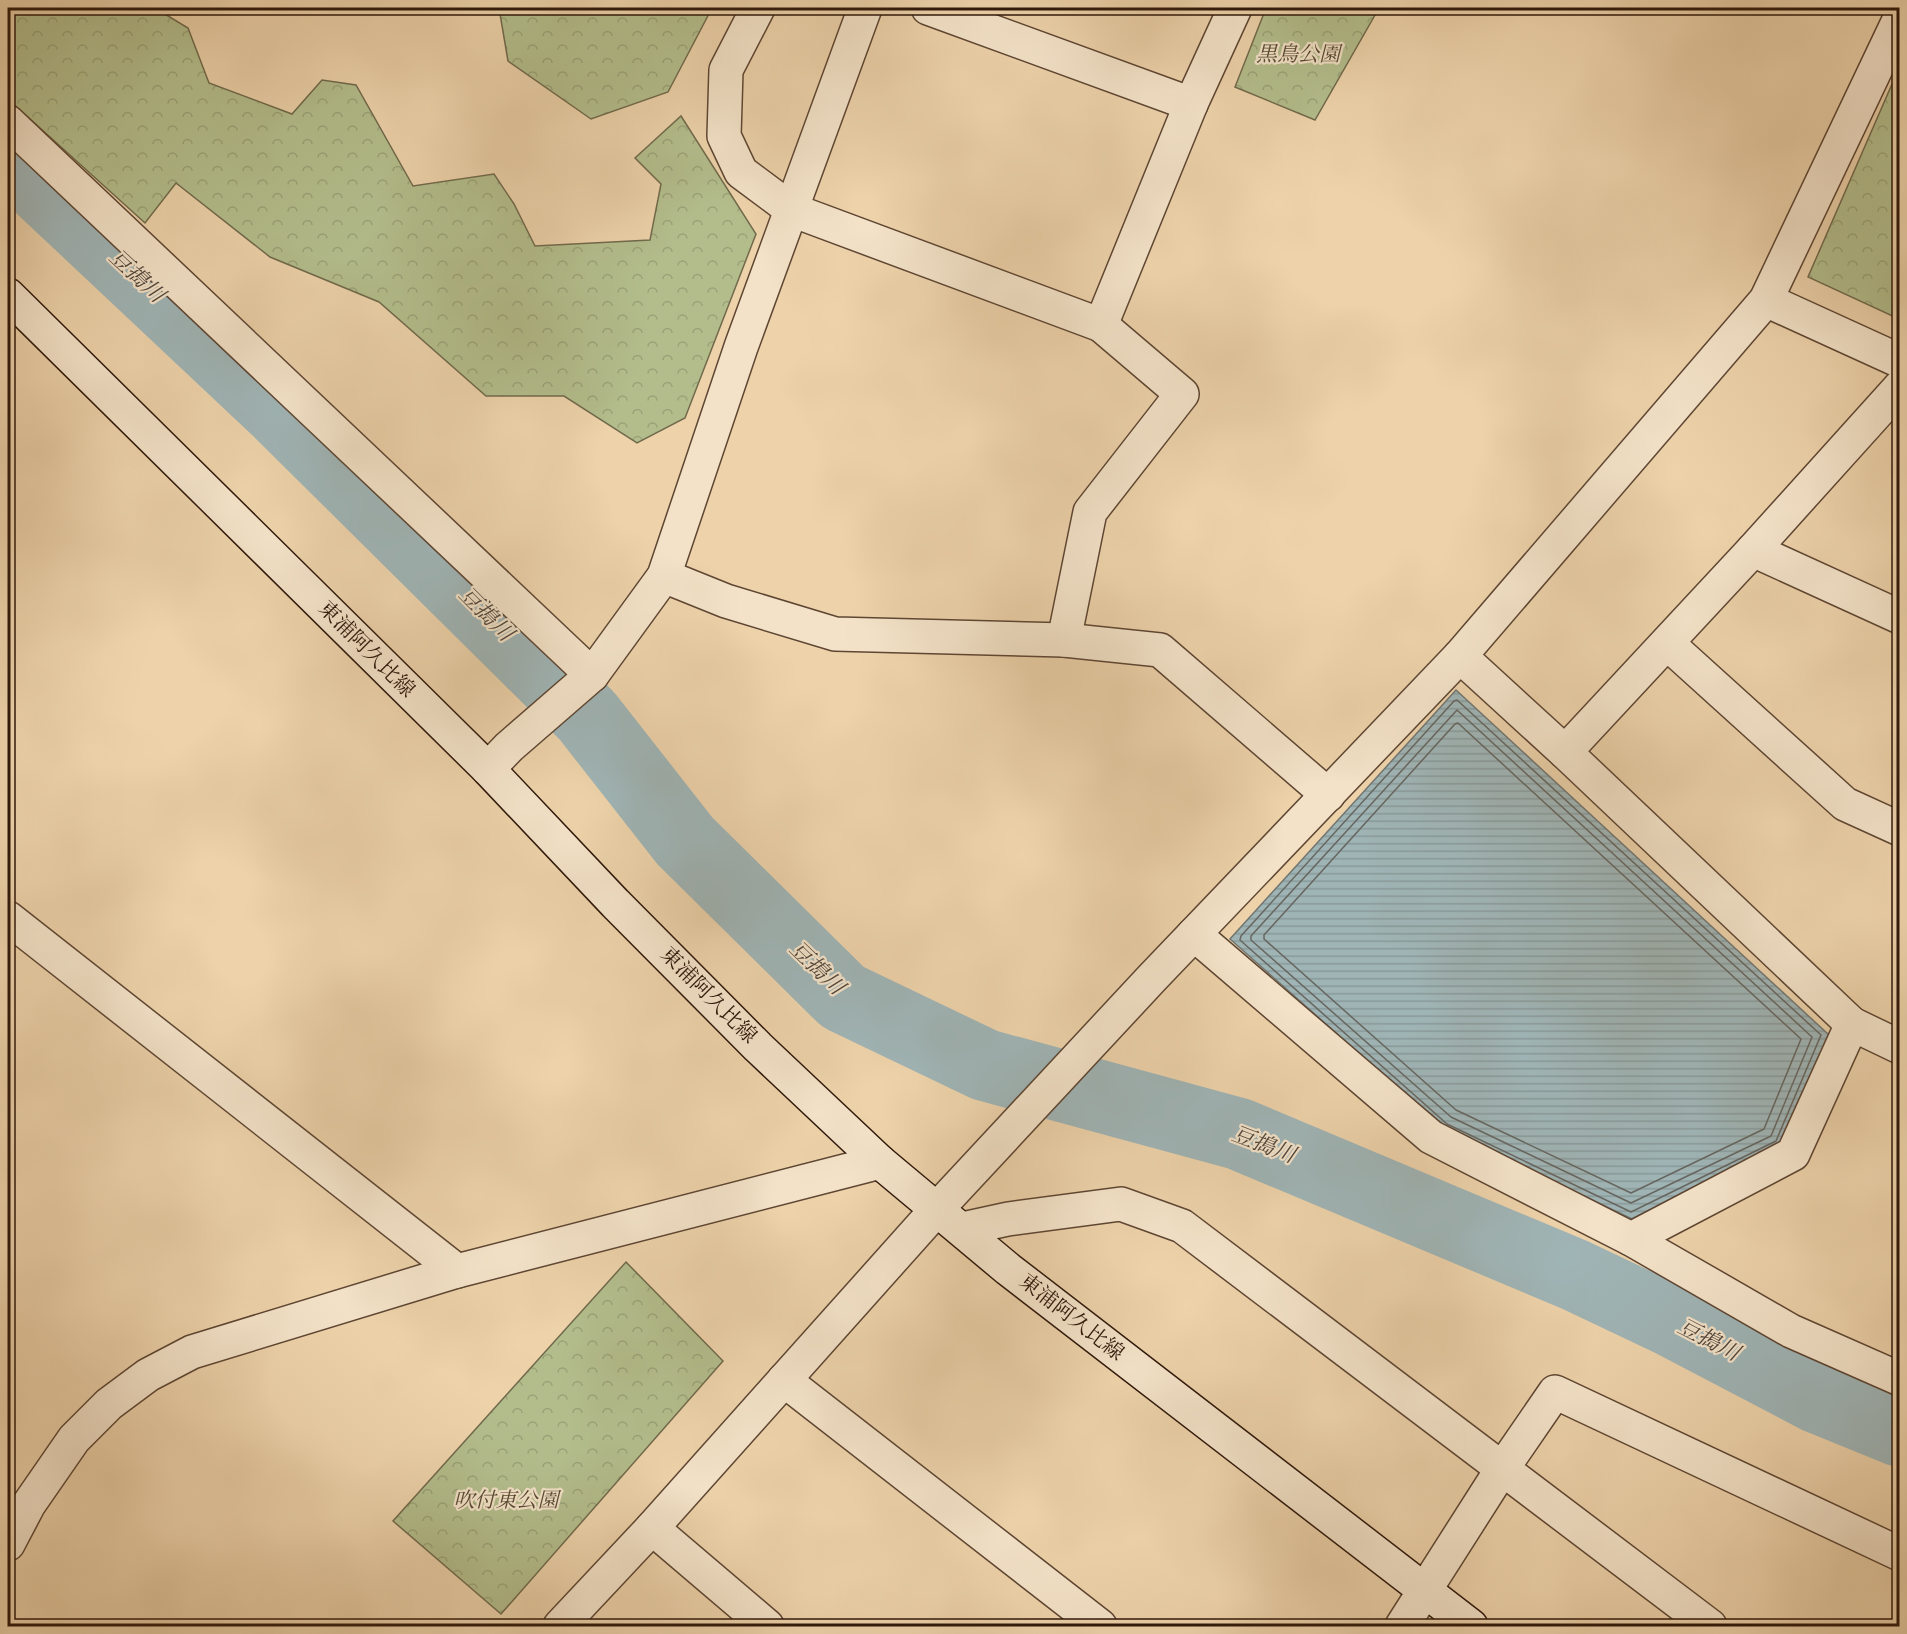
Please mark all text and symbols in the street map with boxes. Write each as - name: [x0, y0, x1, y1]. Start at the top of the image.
- park label: 黒鳥公園: [1256, 41, 1343, 70]
- water label: 豆搗川: [101, 243, 172, 312]
- water label: 豆搗川: [451, 581, 521, 651]
- street label: 東浦阿久比線: [311, 595, 421, 705]
- water label: 豆搗川: [781, 935, 852, 1004]
- street label: 東浦阿久比線: [653, 941, 763, 1051]
- water label: 豆搗川: [1227, 1120, 1301, 1173]
- street label: 東浦阿久比線: [1012, 1268, 1130, 1368]
- water label: 豆搗川: [1672, 1312, 1746, 1371]
- park label: 吹付東公園: [454, 1487, 561, 1516]

